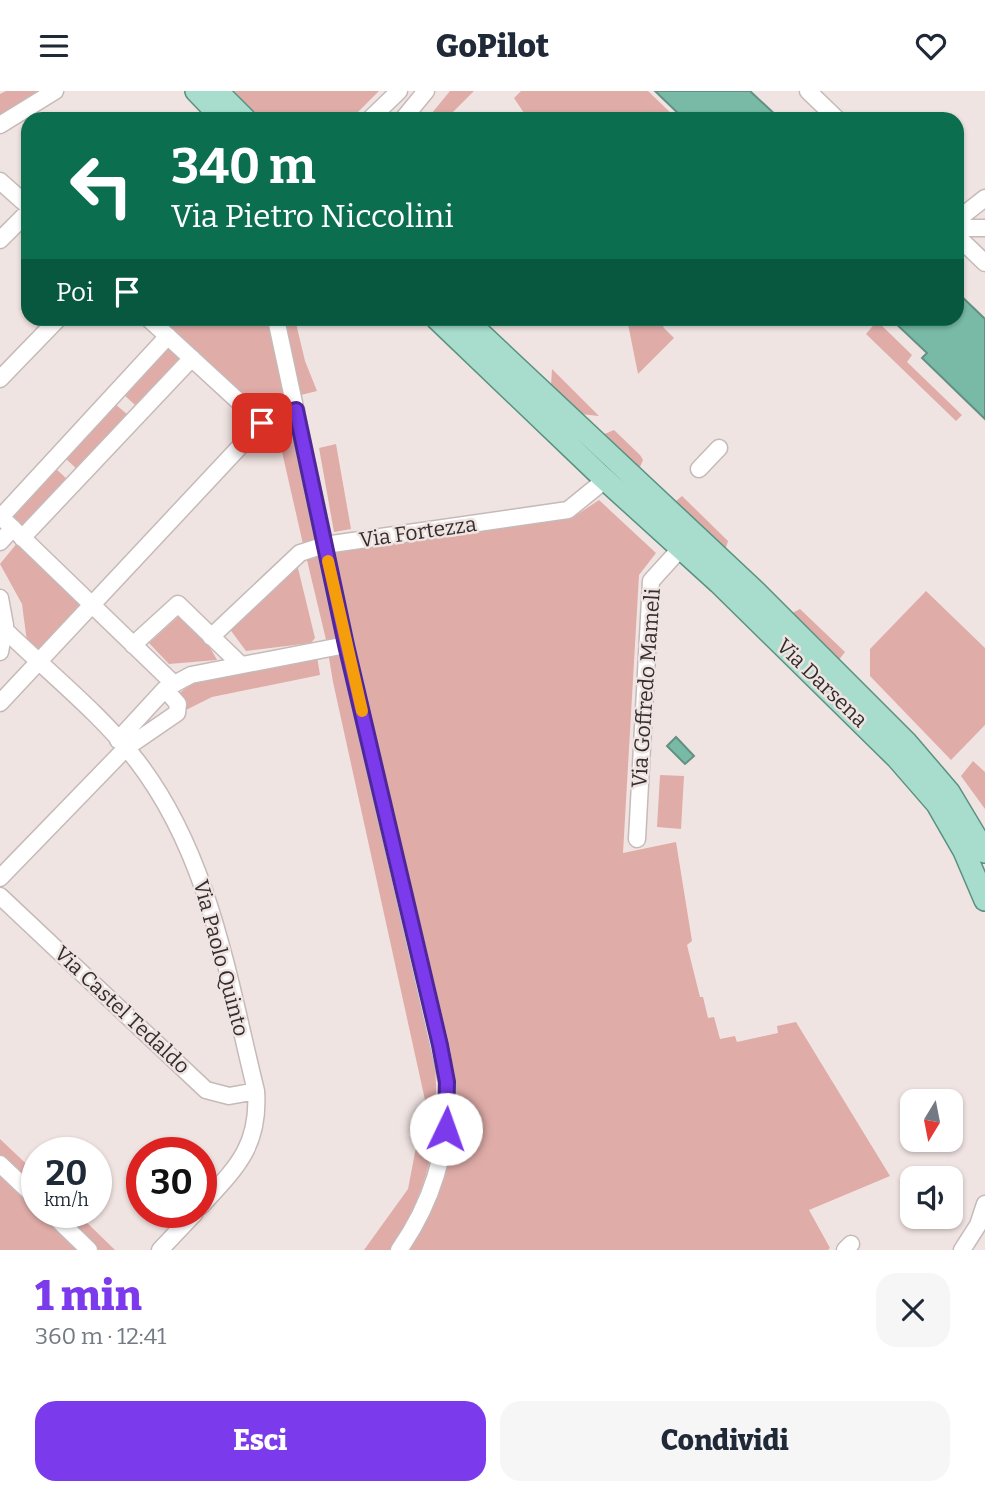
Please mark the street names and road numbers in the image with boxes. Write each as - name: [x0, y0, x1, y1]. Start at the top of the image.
- street label: Via Fortezza: [358, 511, 479, 553]
- street label: Via Goffredo Mameli: [626, 587, 666, 789]
- street label: Via Darsena: [771, 633, 873, 733]
- street label: Via Paolo Quinto: [188, 877, 254, 1039]
- street label: Via Castel Tedaldo: [49, 940, 195, 1080]

